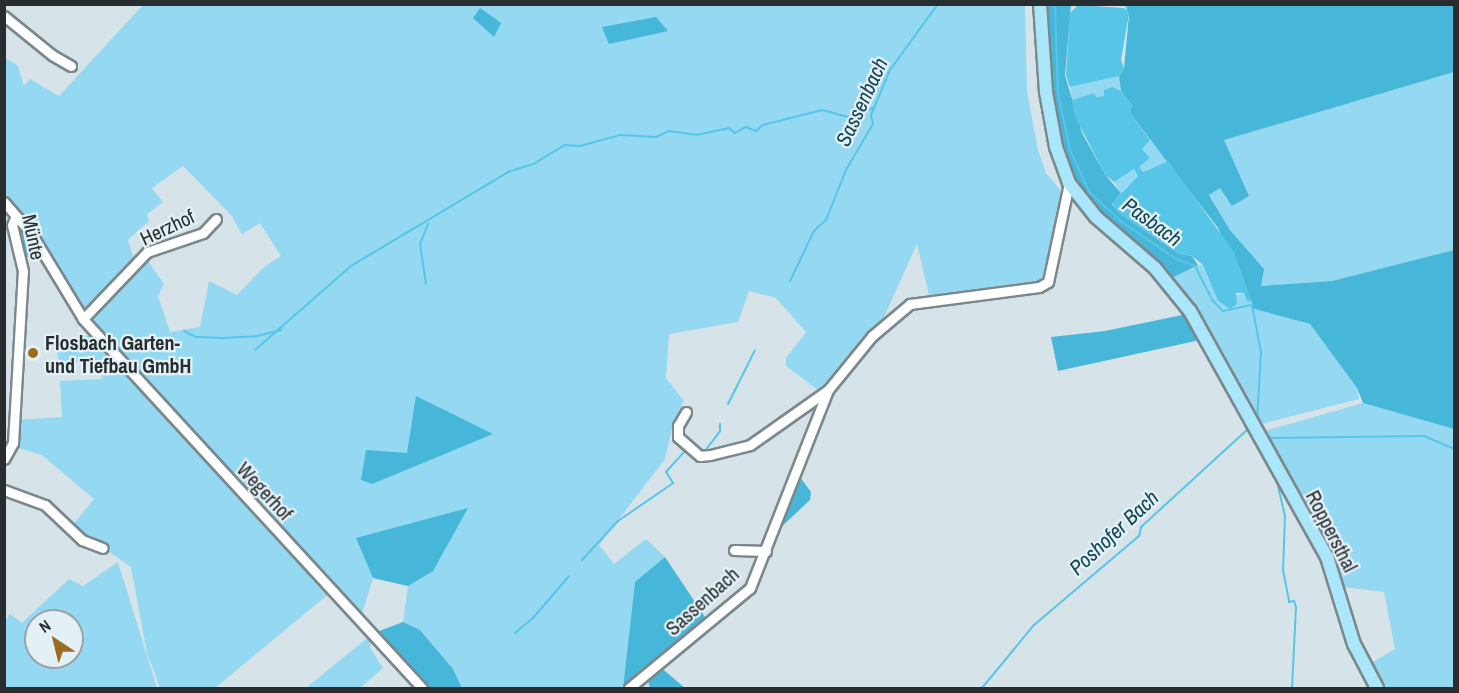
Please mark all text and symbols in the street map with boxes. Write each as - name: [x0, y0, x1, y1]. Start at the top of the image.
- water label: Sassenbach: [831, 54, 893, 150]
- water label: Pasbach: [1117, 192, 1187, 252]
- street label: Herzhof: [136, 204, 198, 250]
- street label: Münte: [18, 212, 50, 262]
- place label: Flosbach Garten- und Tiefbau GmbH: [45, 330, 191, 377]
- marker: Flosbach Garten- und Tiefbau GmbH: [26, 346, 40, 360]
- street label: Wegerhof: [232, 457, 298, 525]
- water label: Poshofer Bach: [1064, 485, 1164, 581]
- street label: Roppersthal: [1301, 486, 1363, 576]
- street label: Sassenbach: [660, 562, 744, 640]
- north arrow: [24, 609, 84, 669]
- text: N: [35, 614, 55, 638]

